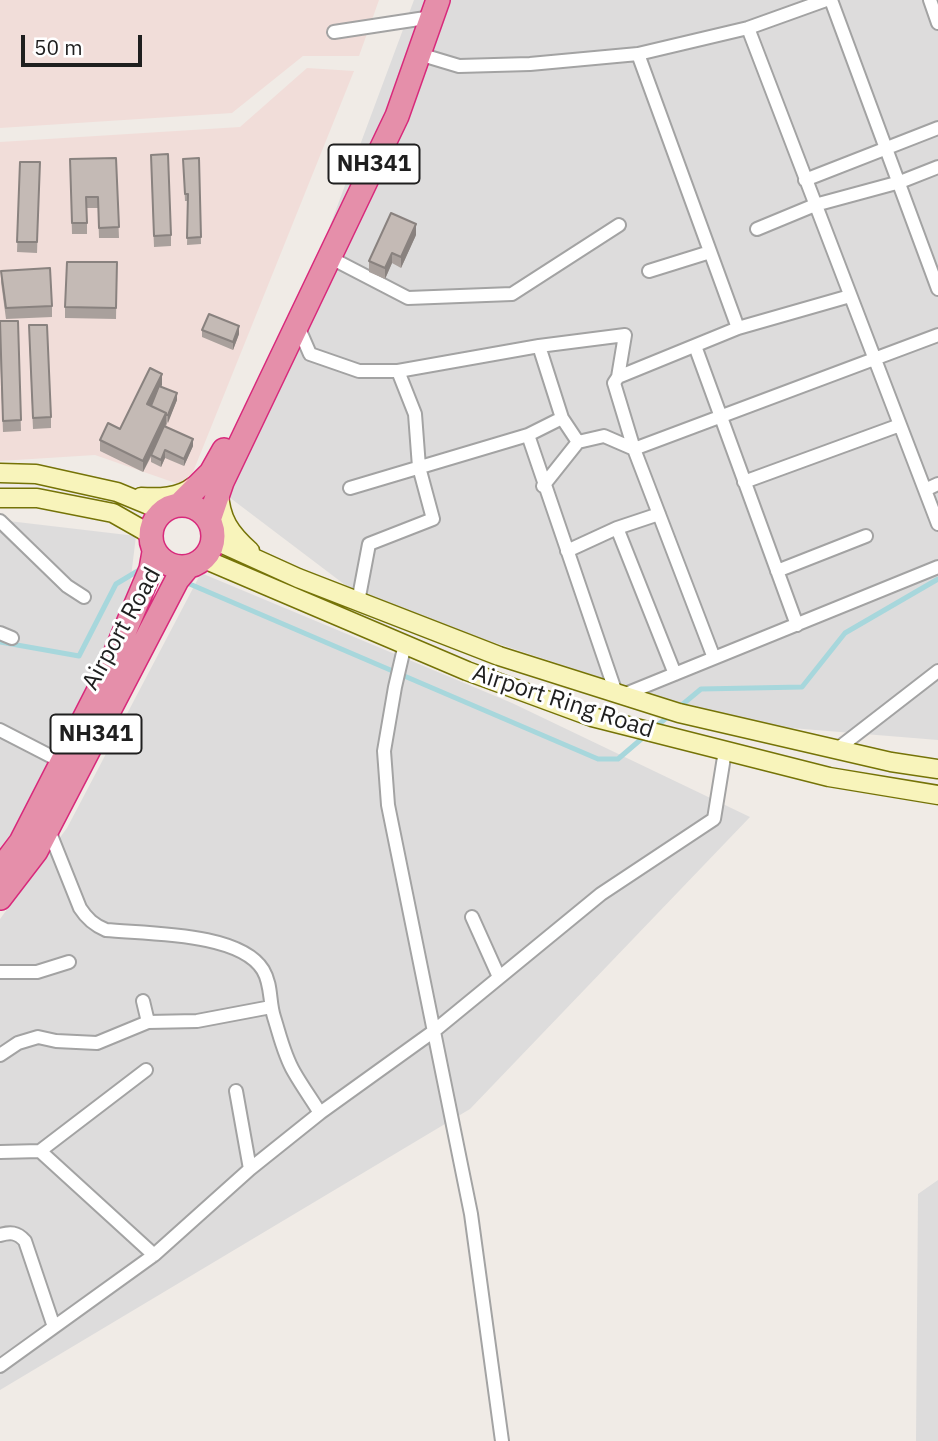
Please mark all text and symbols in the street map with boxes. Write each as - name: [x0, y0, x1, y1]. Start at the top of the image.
- scale bar: [24, 21, 145, 65]
- text: 50 m: [34, 33, 83, 61]
- road number: NH341: [328, 144, 420, 183]
- street label: Airport Road: [77, 563, 167, 695]
- street label: Airport Ring Road: [469, 659, 657, 745]
- road number: NH341: [50, 714, 142, 754]

